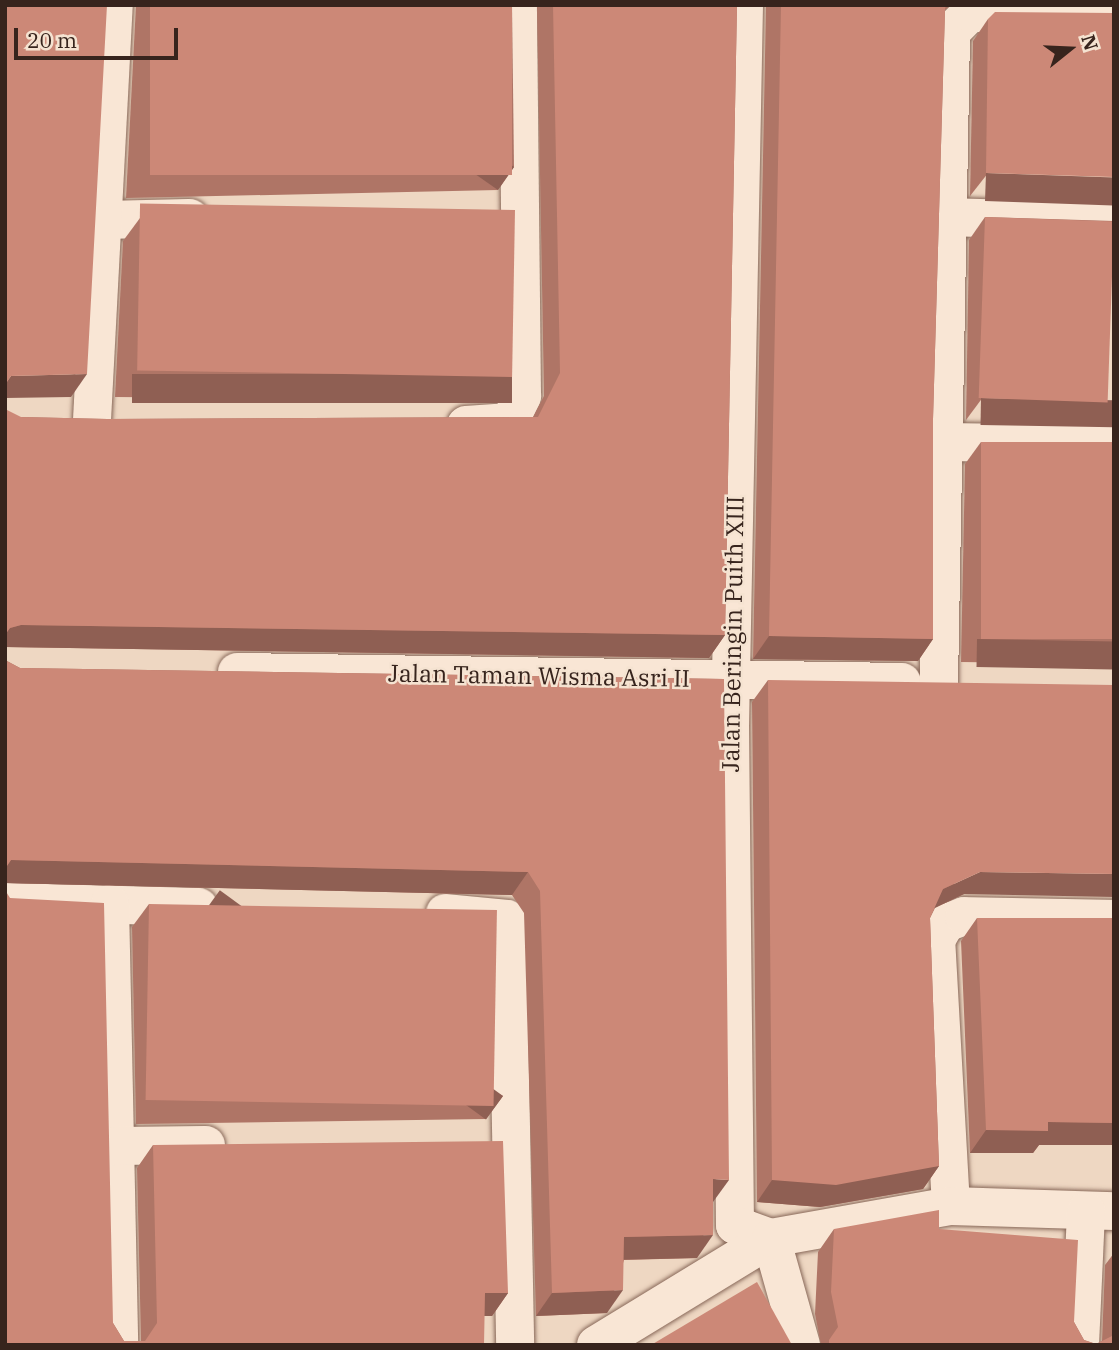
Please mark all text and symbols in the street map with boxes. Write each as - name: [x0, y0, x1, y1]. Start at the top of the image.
- scale bar: [18, 14, 182, 58]
- north arrow: [1035, 14, 1105, 84]
- text: 20 m: [27, 26, 77, 54]
- text: N: [1076, 32, 1104, 53]
- street label: Jalan Beringin Puith XIII: [716, 495, 750, 773]
- street label: Jalan Taman Wisma Asri II: [388, 659, 690, 693]

